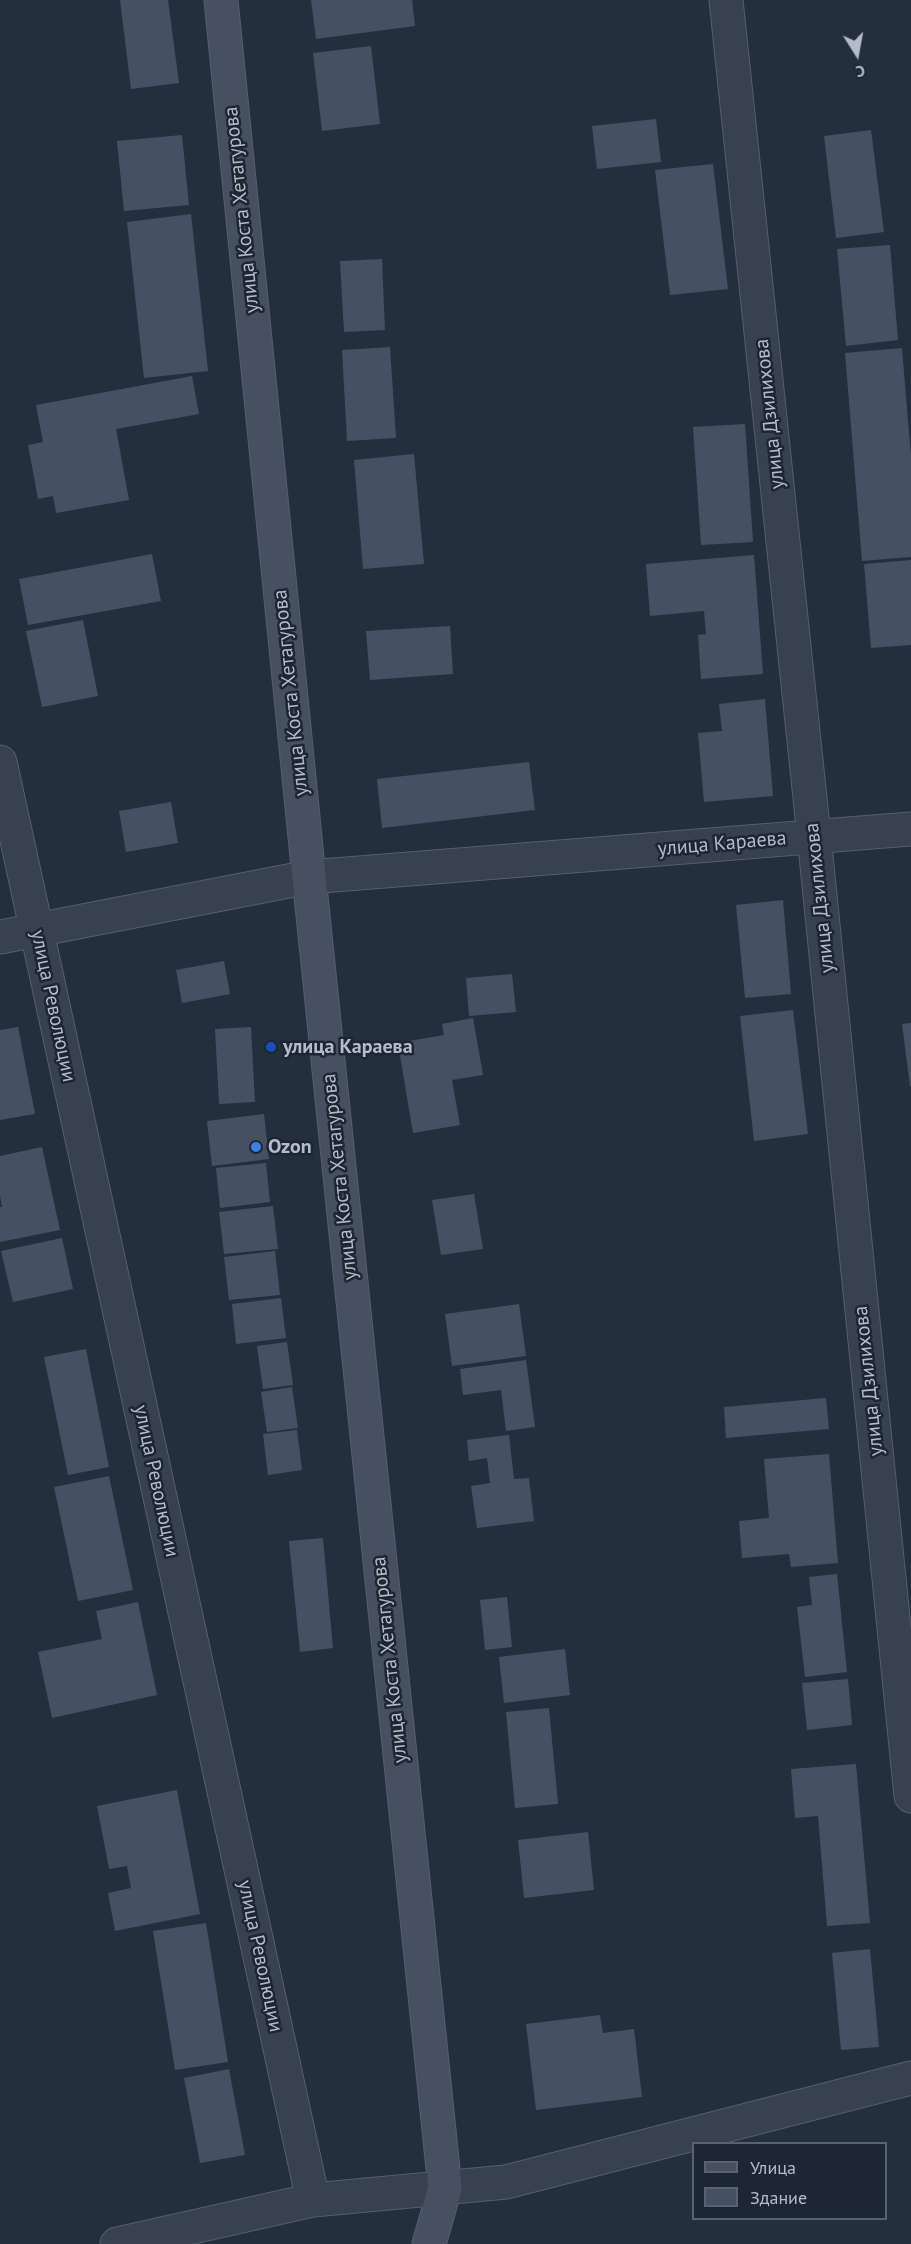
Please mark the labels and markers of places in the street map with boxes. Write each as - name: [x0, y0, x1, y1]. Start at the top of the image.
- place label: улица Караева: [283, 1035, 413, 1059]
- marker: улица Караева: [264, 1040, 278, 1054]
- place label: Ozon: [268, 1135, 312, 1159]
- marker: Ozon: [249, 1140, 263, 1154]

